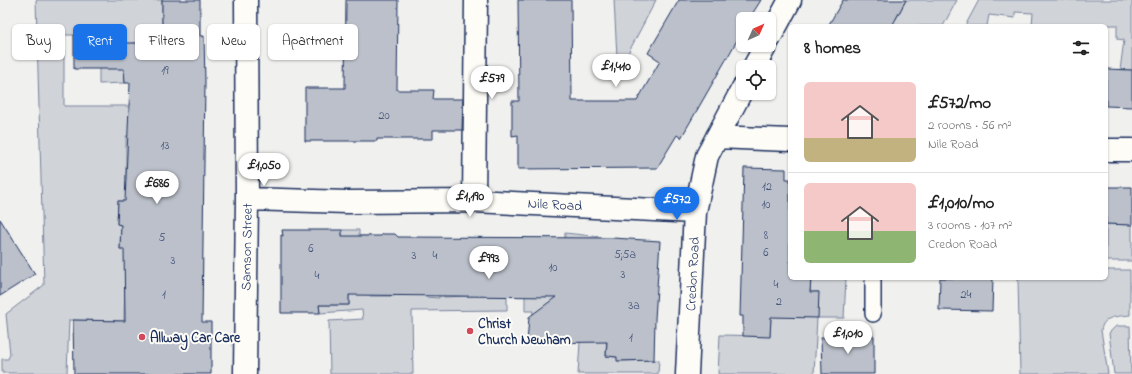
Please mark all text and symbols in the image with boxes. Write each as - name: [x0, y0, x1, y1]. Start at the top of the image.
- north arrow: [736, 12, 776, 52]
- map controls: [736, 12, 776, 100]
- chip: Buy: [12, 24, 65, 60]
- chip: Rent: [73, 24, 127, 60]
- chip: Filters: [135, 24, 199, 60]
- chip: New: [207, 24, 260, 60]
- chip: Apartment: [268, 24, 358, 60]
- text: 8 homes: [804, 36, 861, 61]
- icon: filters: [1070, 37, 1092, 59]
- pin: £1,410: [583, 54, 649, 88]
- text: £1,410: [601, 57, 631, 76]
- button: locate: [736, 60, 776, 100]
- house number: 19: [161, 62, 169, 80]
- pin: £579: [468, 66, 516, 100]
- text: £579: [480, 69, 504, 88]
- text: £572/mo: [928, 91, 991, 116]
- icon: home: [836, 98, 884, 146]
- house number: 20: [378, 107, 390, 125]
- text: 2 rooms · 56 m²: [928, 116, 1012, 135]
- text: Nile Road: [928, 135, 979, 154]
- house number: 13: [161, 137, 169, 155]
- pin: £1,050: [231, 153, 297, 187]
- text: £1,050: [247, 156, 281, 175]
- pin: £686: [133, 171, 181, 205]
- text: £686: [145, 174, 169, 193]
- house number: 12: [762, 178, 772, 196]
- pin: £1,190: [437, 184, 503, 218]
- text: £1,190: [456, 187, 484, 206]
- pin: £572: [653, 187, 701, 221]
- text: £572: [663, 190, 691, 209]
- text: £1,010/mo: [928, 191, 994, 216]
- street label: Nile Road: [527, 194, 583, 217]
- house number: 10: [761, 196, 771, 214]
- icon: home: [836, 199, 884, 247]
- street label: Samson Street: [236, 203, 259, 291]
- text: 3 rooms · 107 m²: [928, 216, 1012, 235]
- house number: 8: [764, 227, 769, 245]
- house number: 5: [159, 229, 166, 247]
- text: Credon Road: [928, 235, 997, 254]
- street label: Credon Road: [681, 236, 706, 312]
- house number: 6: [308, 240, 314, 258]
- house number: 6: [763, 244, 769, 262]
- pin: £993: [465, 246, 513, 280]
- house number: 5;5a: [614, 246, 636, 264]
- house number: 3: [412, 247, 417, 265]
- house number: 4: [433, 247, 438, 265]
- text: £993: [478, 249, 500, 268]
- house number: 3: [171, 252, 176, 270]
- house number: 10: [548, 259, 558, 277]
- house number: 3: [621, 266, 626, 284]
- house number: 4: [315, 267, 320, 285]
- house number: 4: [774, 276, 779, 294]
- house number: 1: [162, 286, 166, 304]
- house number: 24: [961, 286, 972, 304]
- house number: 2: [776, 293, 782, 311]
- house number: 3a: [628, 297, 640, 315]
- place label: Christ Church Newham: [478, 314, 571, 351]
- pin: £1,010: [815, 321, 881, 355]
- text: £1,010: [833, 324, 863, 343]
- marker: Christ Church Newham: [465, 326, 475, 336]
- place label: Allway Car Care: [150, 328, 241, 351]
- house number: 1: [629, 329, 633, 347]
- marker: Allway Car Care: [137, 332, 147, 342]

